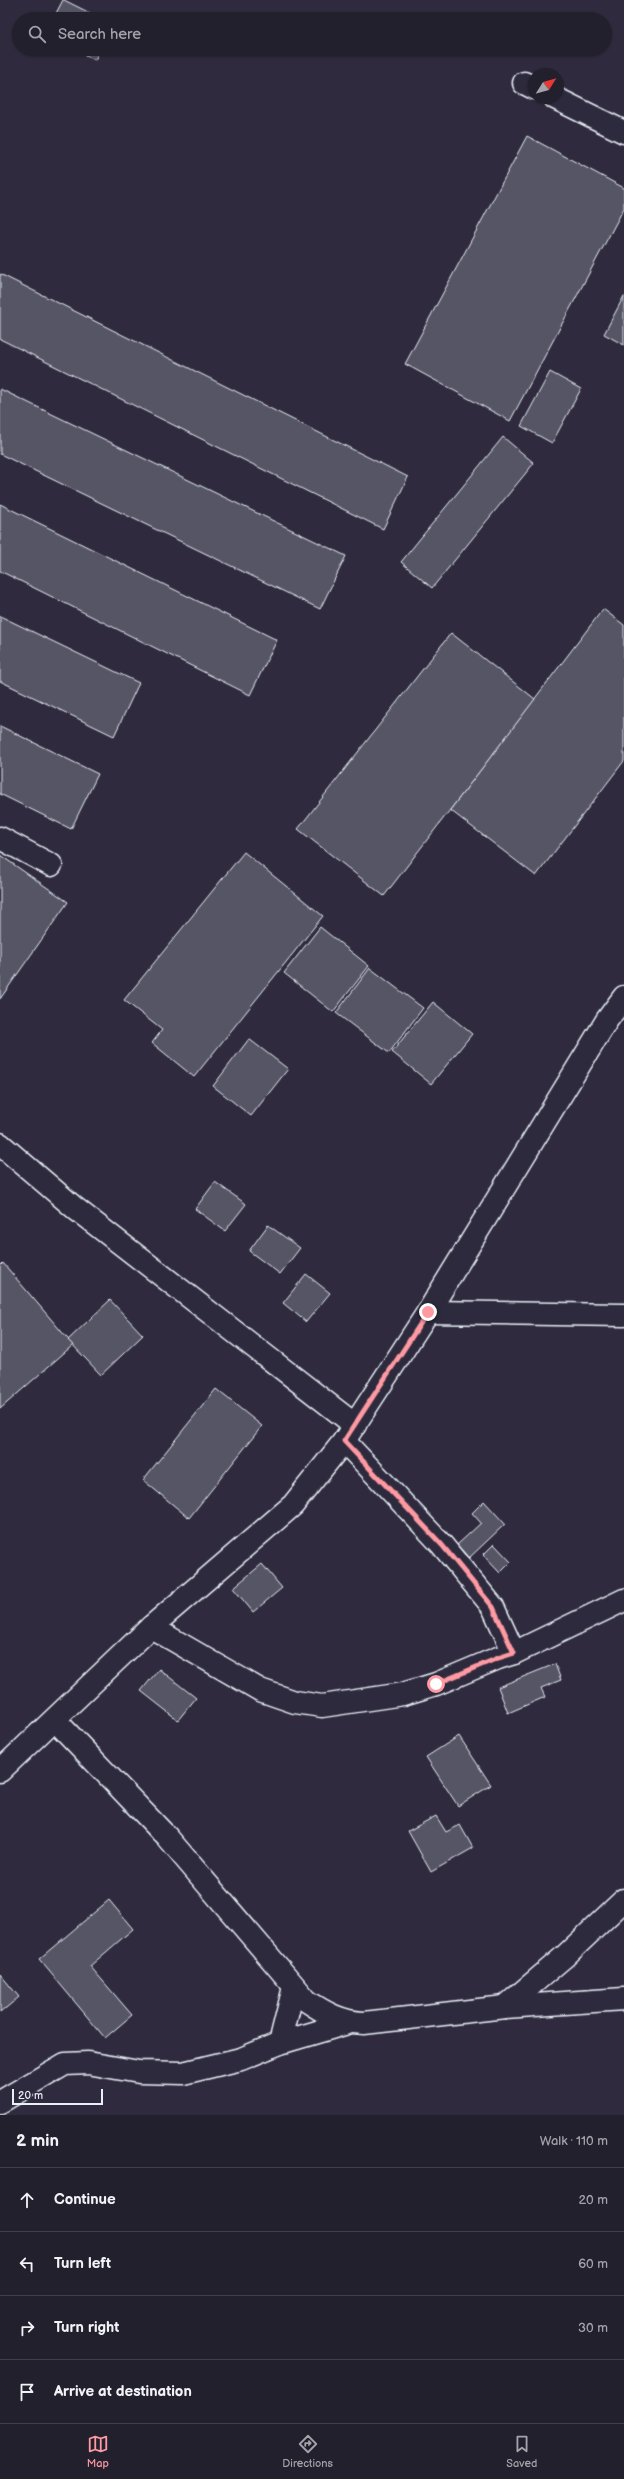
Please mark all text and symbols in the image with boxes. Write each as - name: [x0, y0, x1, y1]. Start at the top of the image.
- search box: [12, 12, 612, 56]
- icon: search: [26, 23, 48, 45]
- text: Search here: [58, 25, 141, 44]
- north arrow: [528, 68, 564, 104]
- route end: [419, 1303, 437, 1321]
- route start: [427, 1675, 445, 1693]
- scale bar: [12, 2087, 103, 2106]
- text: 20 m: [18, 2089, 43, 2102]
- text: 2 min: [16, 2131, 59, 2151]
- text: Walk · 110 m: [540, 2133, 608, 2149]
- icon: ahead: [16, 2189, 38, 2211]
- text: Continue: [54, 2190, 116, 2209]
- text: 20 m: [578, 2192, 608, 2208]
- icon: left: [16, 2253, 38, 2275]
- text: Turn left: [54, 2254, 111, 2273]
- text: 60 m: [578, 2256, 608, 2272]
- icon: right: [16, 2317, 38, 2339]
- text: Turn right: [54, 2318, 119, 2337]
- text: 30 m: [578, 2320, 608, 2336]
- icon: arrive: [16, 2381, 38, 2403]
- text: Arrive at destination: [54, 2382, 192, 2401]
- tab: Map: [87, 2433, 109, 2470]
- tab: Directions: [282, 2433, 333, 2470]
- tab: Saved: [506, 2433, 537, 2470]

